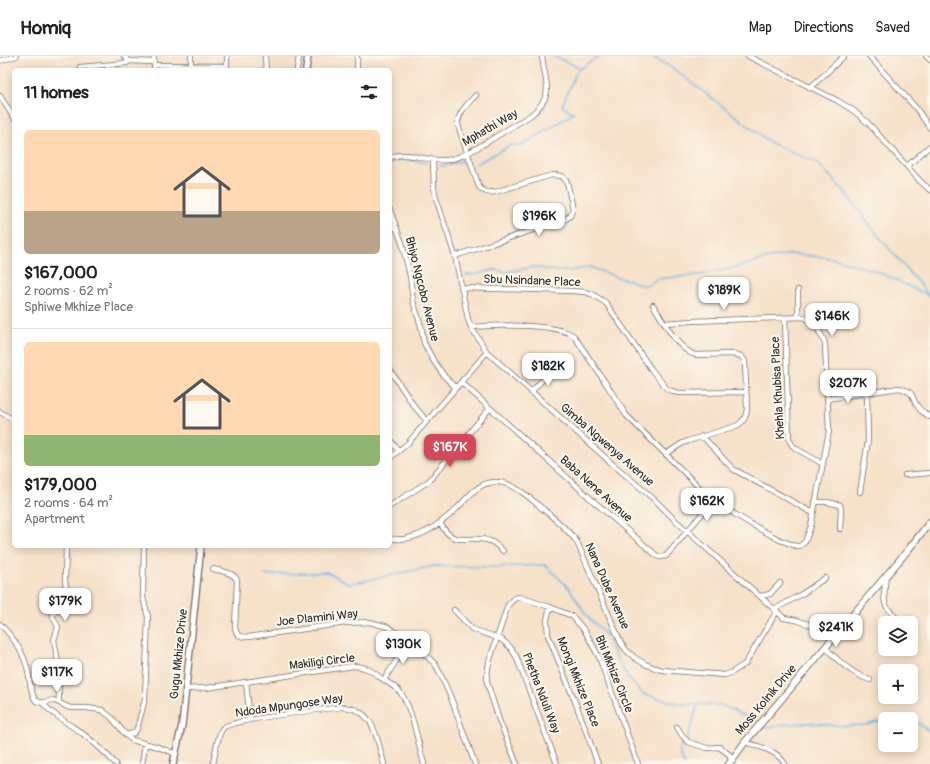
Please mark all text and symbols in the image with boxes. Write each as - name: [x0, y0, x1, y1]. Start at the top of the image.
- text: Homiq: [20, 16, 71, 40]
- text: Map: [749, 19, 772, 36]
- text: Directions: [794, 19, 853, 36]
- text: Saved: [875, 19, 910, 36]
- icon: filters: [358, 81, 380, 103]
- text: 11 homes: [24, 82, 89, 103]
- street label: Mphathi Way: [460, 106, 520, 150]
- icon: home: [166, 156, 238, 228]
- pin: $196K: [511, 203, 567, 237]
- text: $196K: [522, 208, 556, 224]
- street label: Bhiyo Ngcobo Avenue: [402, 235, 442, 343]
- text: $167,000: [24, 262, 98, 283]
- street label: Sbu Nsindane Place: [483, 272, 581, 290]
- pin: $189K: [696, 277, 752, 311]
- text: $189K: [707, 282, 741, 298]
- text: 2 rooms · 62 m²: [24, 283, 113, 299]
- text: Sphiwe Mkhize Place: [24, 299, 133, 315]
- pin: $146K: [804, 303, 860, 337]
- text: $146K: [814, 308, 850, 324]
- street label: Khehla Khubisa Place: [768, 336, 788, 440]
- pin: $182K: [520, 353, 576, 387]
- text: $182K: [531, 358, 565, 374]
- icon: home: [166, 368, 238, 440]
- pin: $207K: [820, 370, 876, 404]
- text: $207K: [829, 375, 867, 391]
- street label: Gimba Ngwenya Avenue: [557, 400, 657, 490]
- pin: $167K: [422, 434, 478, 468]
- text: $167K: [433, 439, 467, 455]
- street label: Baba Nene Avenue: [557, 453, 635, 526]
- text: $179,000: [24, 474, 97, 495]
- pin: $162K: [679, 488, 735, 522]
- text: $162K: [690, 493, 724, 509]
- text: 2 rooms · 64 m²: [24, 495, 113, 511]
- text: Apartment: [24, 511, 85, 527]
- street label: Nana Dube Avenue: [581, 540, 633, 632]
- pin: $179K: [37, 588, 93, 622]
- text: $179K: [48, 593, 82, 609]
- street label: Joe Dlamini Way: [276, 606, 358, 630]
- street label: Gugu Mkhize Drive: [167, 608, 191, 700]
- pin: $241K: [808, 614, 864, 648]
- map controls: [878, 616, 918, 752]
- button: layers: [878, 616, 918, 656]
- text: $241K: [819, 619, 853, 635]
- pin: $130K: [375, 631, 431, 665]
- street label: Bhi Mkhize Circle: [592, 633, 636, 715]
- street label: Mongi Mkhize Place: [553, 635, 603, 729]
- text: $130K: [385, 636, 421, 652]
- street label: Phetha Nduli Way: [519, 650, 563, 736]
- street label: Makiligi Circle: [288, 651, 356, 673]
- pin: $117K: [29, 659, 85, 693]
- street label: Moss Kolnik Drive: [732, 662, 800, 738]
- text: $117K: [41, 664, 73, 680]
- button: +: [878, 664, 918, 704]
- street label: Ndoda Mpungose Way: [234, 691, 344, 721]
- button: −: [878, 712, 918, 752]

